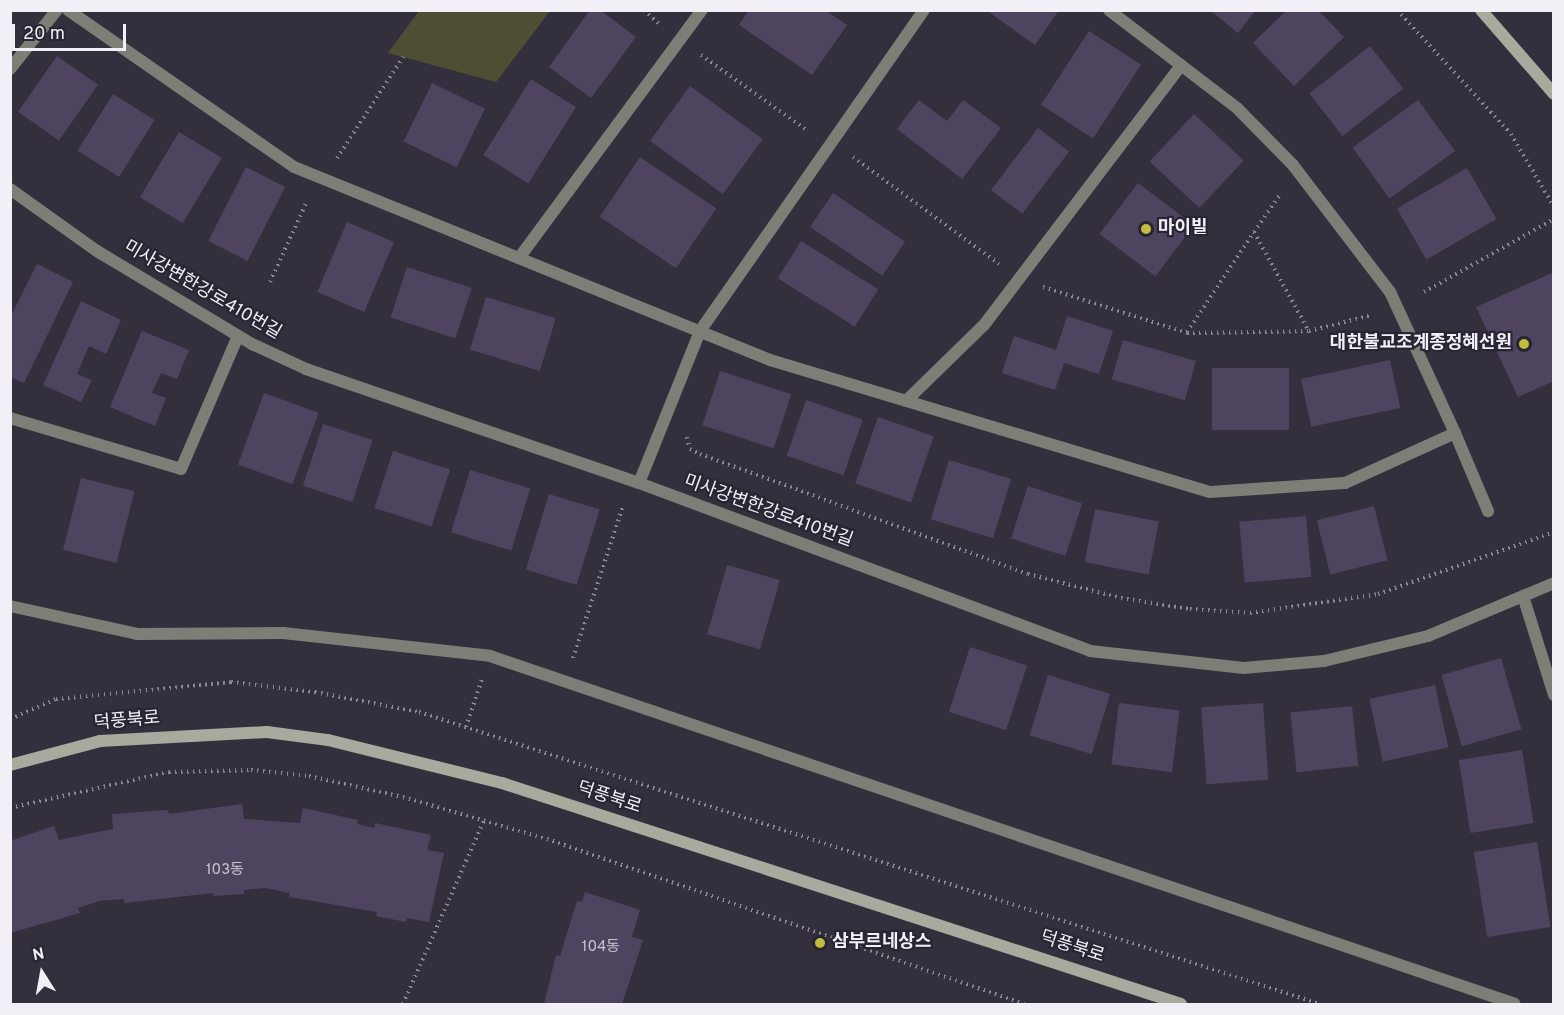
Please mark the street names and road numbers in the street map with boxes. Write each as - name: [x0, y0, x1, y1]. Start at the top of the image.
- street label: 미사강변한강로410번길: [119, 237, 285, 345]
- street label: 미사강변한강로410번길: [680, 471, 856, 553]
- street label: 덕풍북로: [93, 708, 161, 736]
- street label: 덕풍북로: [574, 778, 644, 820]
- street label: 덕풍북로: [1037, 927, 1107, 969]

